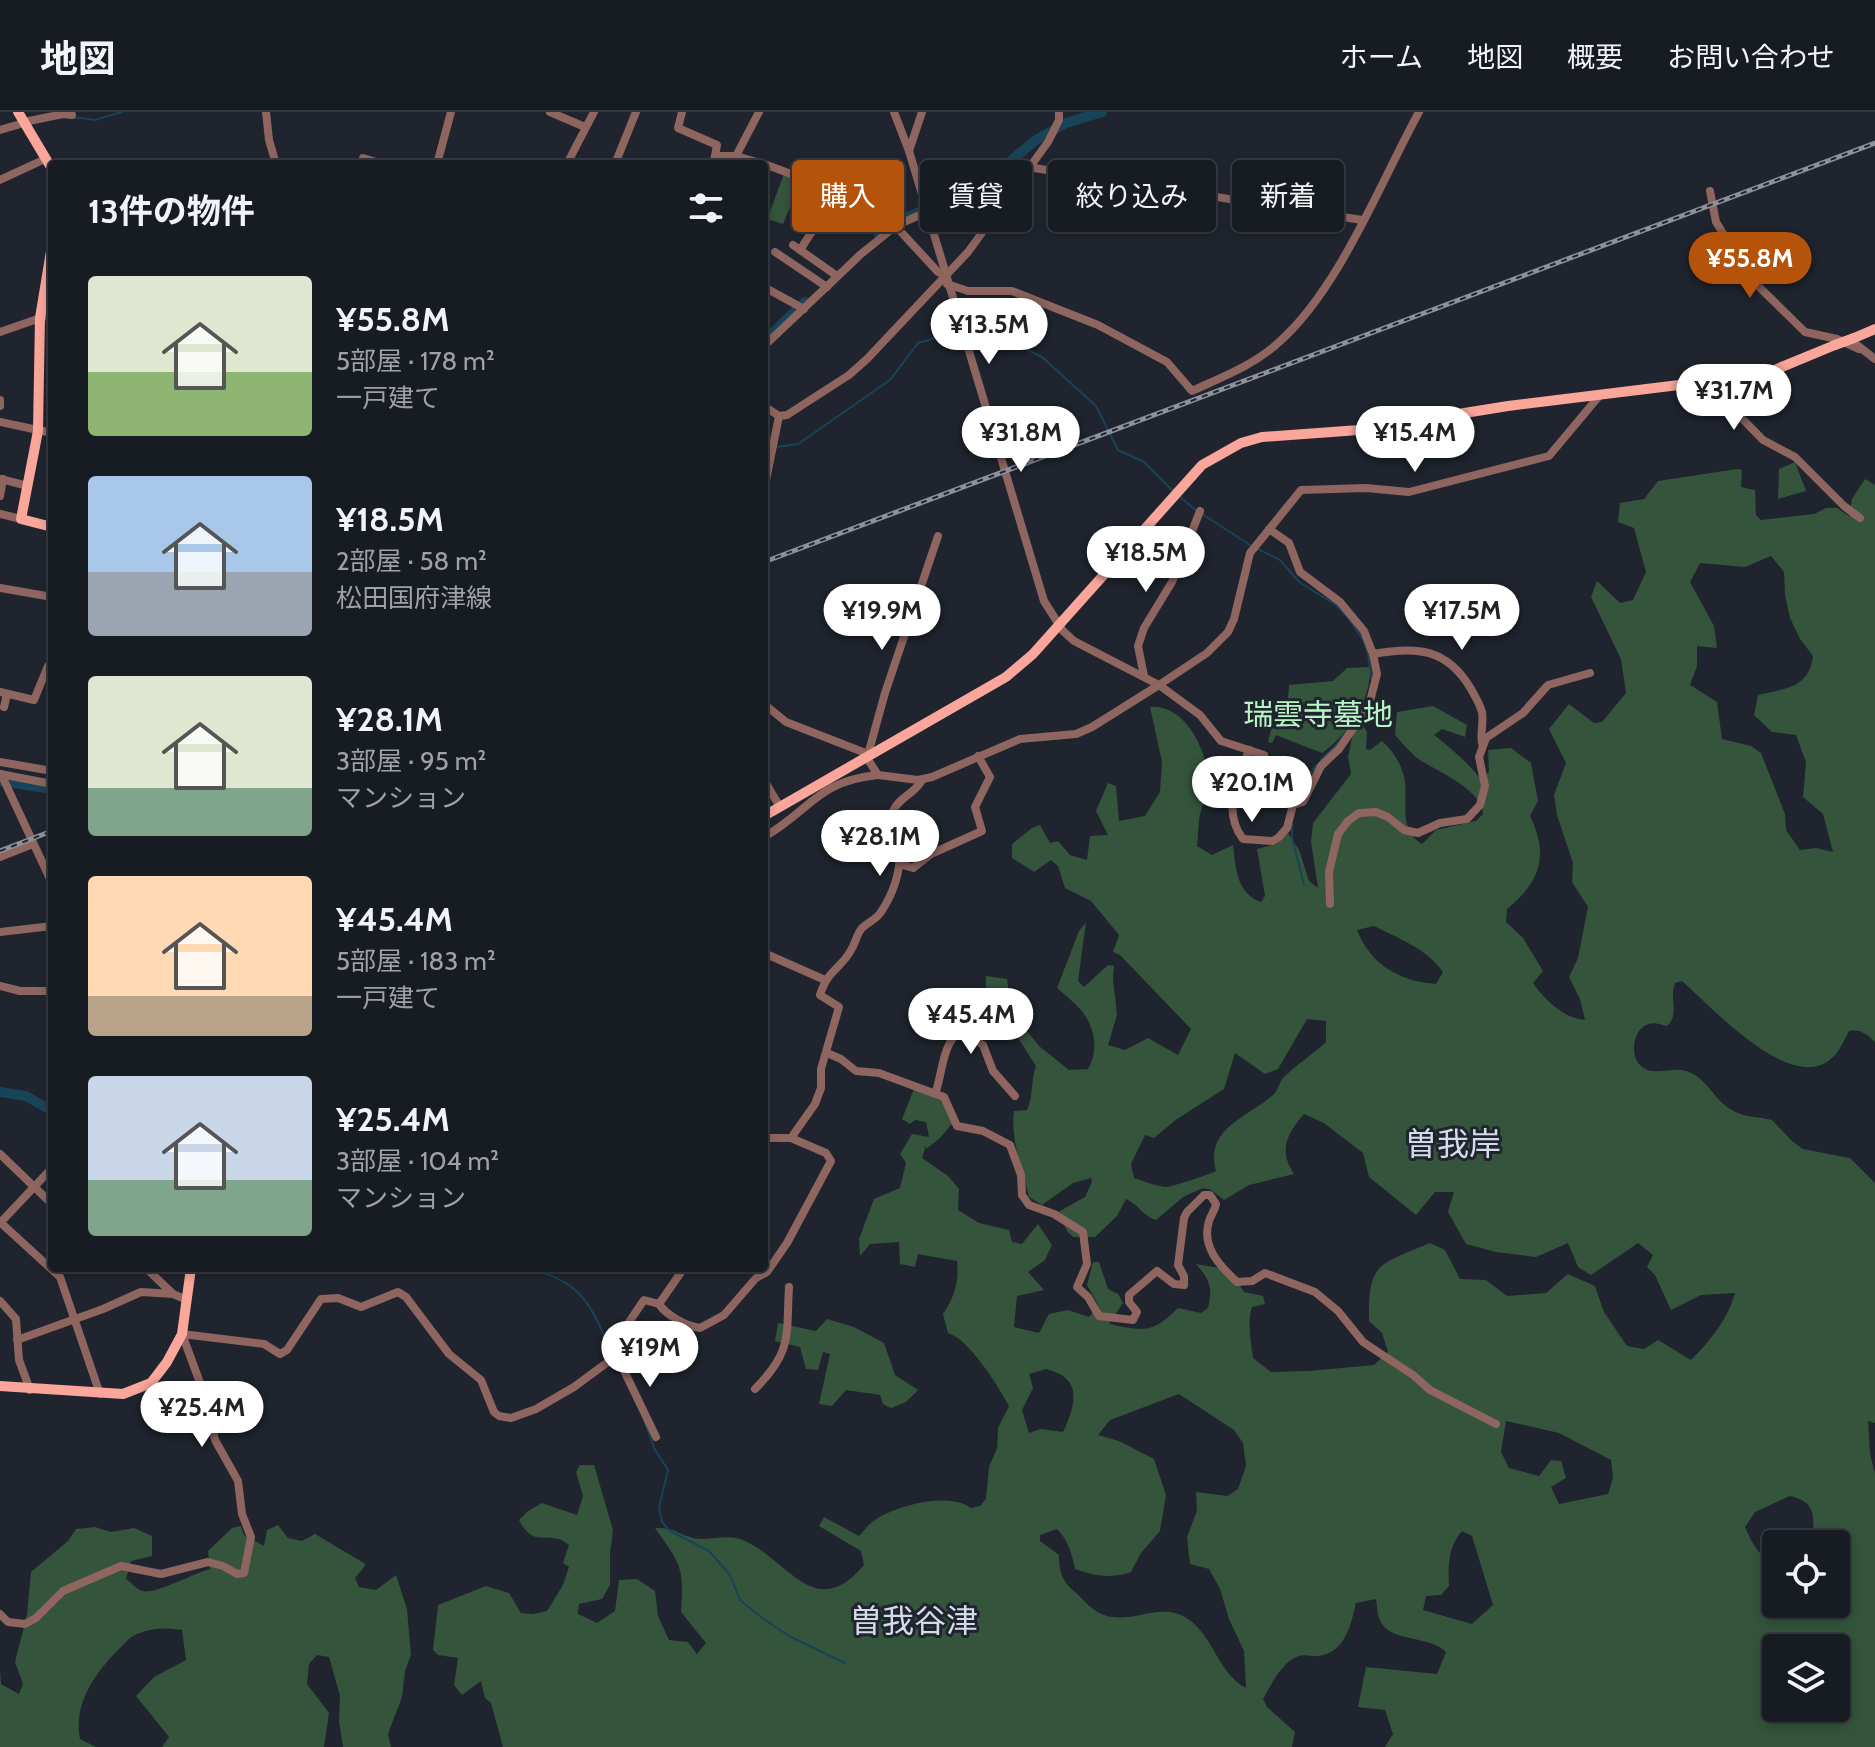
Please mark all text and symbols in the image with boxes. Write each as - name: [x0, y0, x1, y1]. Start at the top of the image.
- text: 地図: [40, 35, 116, 82]
- text: ホーム: [1340, 40, 1423, 74]
- text: 地図: [1467, 40, 1523, 74]
- text: 概要: [1567, 40, 1623, 74]
- text: お問い合わせ: [1667, 40, 1835, 74]
- chip: 購入: [792, 160, 904, 232]
- chip: 賃貸: [920, 160, 1032, 232]
- chip: 絞り込み: [1048, 160, 1216, 232]
- chip: 新着: [1232, 160, 1344, 232]
- icon: filters: [684, 186, 728, 230]
- text: 13件の物件: [88, 190, 255, 232]
- pin: ¥55.8M: [1685, 232, 1815, 300]
- text: ¥55.8M: [1707, 242, 1793, 274]
- text: ¥55.8M: [336, 298, 449, 340]
- pin: ¥13.5M: [924, 298, 1054, 366]
- icon: home: [152, 308, 248, 404]
- text: ¥13.5M: [949, 308, 1029, 340]
- text: 5部屋 · 178 m²: [336, 345, 495, 377]
- pin: ¥31.7M: [1669, 364, 1799, 432]
- text: ¥31.7M: [1694, 374, 1774, 406]
- text: 一戸建て: [336, 382, 440, 414]
- pin: ¥31.8M: [956, 406, 1086, 474]
- pin: ¥15.4M: [1350, 406, 1480, 474]
- text: ¥31.8M: [980, 416, 1062, 448]
- text: ¥15.4M: [1374, 416, 1456, 448]
- text: ¥18.5M: [336, 498, 444, 540]
- icon: home: [152, 508, 248, 604]
- pin: ¥18.5M: [1081, 526, 1211, 594]
- text: ¥18.5M: [1105, 536, 1187, 568]
- text: 2部屋 · 58 m²: [336, 545, 487, 577]
- text: 松田国府津線: [336, 582, 492, 614]
- pin: ¥19.9M: [817, 584, 947, 652]
- pin: ¥17.5M: [1397, 584, 1527, 652]
- text: ¥19.9M: [842, 594, 922, 626]
- text: ¥17.5M: [1422, 594, 1502, 626]
- park label: 瑞雲寺墓地: [1243, 696, 1393, 733]
- text: ¥28.1M: [336, 698, 443, 740]
- icon: home: [152, 708, 248, 804]
- text: 3部屋 · 95 m²: [336, 745, 486, 777]
- pin: ¥20.1M: [1187, 756, 1317, 824]
- text: ¥20.1M: [1210, 766, 1294, 798]
- text: マンション: [336, 782, 466, 814]
- pin: ¥28.1M: [815, 810, 945, 878]
- text: ¥28.1M: [839, 820, 921, 852]
- text: ¥45.4M: [336, 898, 453, 940]
- icon: home: [152, 908, 248, 1004]
- text: 5部屋 · 183 m²: [336, 945, 496, 977]
- text: 一戸建て: [336, 982, 440, 1014]
- pin: ¥45.4M: [906, 988, 1036, 1056]
- text: ¥45.4M: [926, 998, 1016, 1030]
- text: ¥25.4M: [336, 1098, 450, 1140]
- icon: home: [152, 1108, 248, 1204]
- district label: 曽我岸: [1405, 1124, 1501, 1163]
- text: 3部屋 · 104 m²: [336, 1145, 499, 1177]
- text: マンション: [336, 1182, 466, 1214]
- pin: ¥19M: [603, 1321, 697, 1389]
- text: ¥19M: [619, 1331, 681, 1363]
- pin: ¥25.4M: [137, 1381, 267, 1449]
- text: ¥25.4M: [159, 1391, 246, 1423]
- map controls: [1762, 1530, 1850, 1722]
- button: locate: [1762, 1530, 1850, 1618]
- district label: 曽我谷津: [850, 1601, 978, 1640]
- button: layers: [1762, 1634, 1850, 1722]

